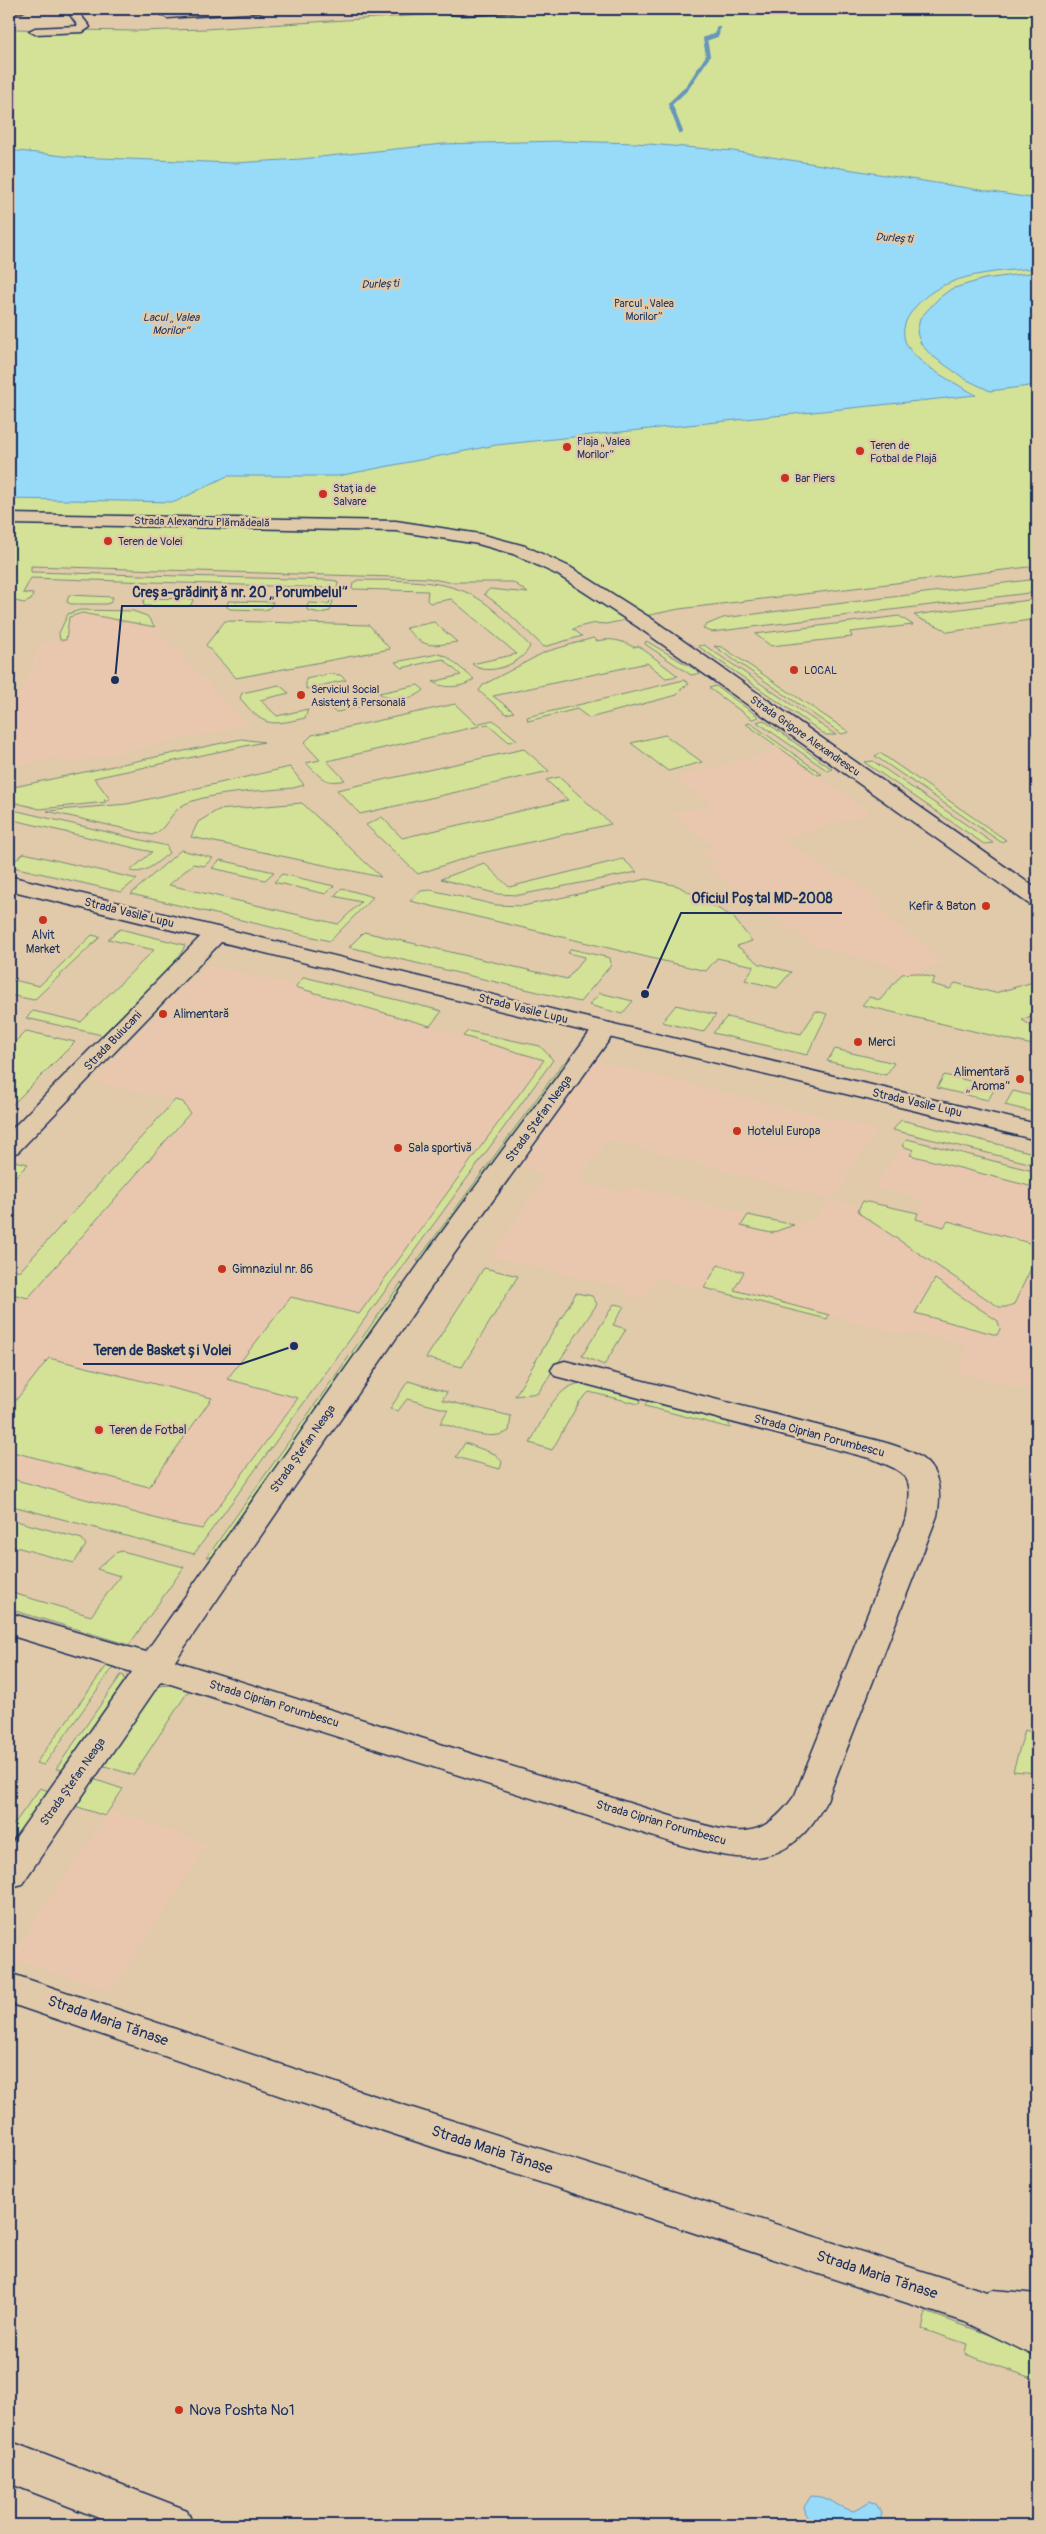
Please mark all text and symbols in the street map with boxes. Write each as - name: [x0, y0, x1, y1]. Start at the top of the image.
- water label: Durlești: [875, 230, 915, 246]
- water label: Durlești: [361, 277, 401, 291]
- park label: Parcul „Valea Morilor”: [614, 297, 674, 323]
- water label: Lacul „Valea Morilor”: [143, 311, 200, 337]
- place label: Plaja „Valea Morilor”: [577, 435, 630, 461]
- place label: Teren de Fotbal de Plajă: [870, 439, 937, 465]
- marker: Plaja „Valea Morilor”: [561, 441, 573, 453]
- marker: Teren de Fotbal de Plajă: [854, 445, 866, 457]
- marker: Bar Piers: [779, 472, 791, 484]
- place label: Bar Piers: [795, 472, 835, 485]
- place label: Stația de Salvare: [333, 482, 377, 508]
- marker: Stația de Salvare: [317, 488, 329, 500]
- street label: Strada Alexandru Plămădeală: [134, 514, 270, 530]
- marker: Teren de Volei: [102, 535, 114, 547]
- place label: Teren de Volei: [118, 535, 182, 548]
- callout: Creșa-grădiniță nr. 20 „Porumbelul”: [122, 577, 357, 606]
- text: Creșa-grădiniță nr. 20 „Porumbelul”: [132, 584, 348, 601]
- marker: LOCAL: [788, 664, 800, 676]
- place label: LOCAL: [804, 664, 837, 677]
- place label: Serviciul Social Asistență Personală: [311, 683, 406, 709]
- marker: Serviciul Social Asistență Personală: [295, 689, 307, 701]
- street label: Strada Grigore Alexandrescu: [748, 693, 862, 779]
- callout: Oficiul Poștal MD-2008: [681, 884, 842, 913]
- text: Oficiul Poștal MD-2008: [691, 890, 833, 907]
- street label: Strada Vasile Lupu: [83, 895, 175, 931]
- place label: Kefir & Baton: [909, 899, 976, 914]
- marker: Kefir & Baton: [980, 900, 992, 912]
- marker: Alvit Market: [37, 914, 49, 926]
- place label: Alvit Market: [26, 928, 60, 957]
- street label: Strada Vasile Lupu: [477, 991, 569, 1027]
- place label: Alimentară: [173, 1007, 229, 1022]
- street label: Strada Buiucani: [81, 1008, 145, 1074]
- marker: Alimentară: [157, 1008, 169, 1020]
- place label: Merci: [868, 1035, 895, 1050]
- marker: Merci: [852, 1036, 864, 1048]
- place label: Alimentară „Aroma”: [954, 1065, 1010, 1094]
- street label: Strada Ștefan Neaga: [502, 1072, 576, 1165]
- marker: Alimentară „Aroma”: [1014, 1073, 1026, 1085]
- street label: Strada Vasile Lupu: [871, 1085, 963, 1121]
- place label: Hotelul Europa: [747, 1124, 821, 1139]
- marker: Hotelul Europa: [731, 1125, 743, 1137]
- place label: Sala sportivă: [408, 1141, 472, 1156]
- marker: Sala sportivă: [392, 1142, 404, 1154]
- place label: Gimnaziul nr. 86: [232, 1262, 313, 1277]
- marker: Gimnaziul nr. 86: [216, 1263, 228, 1275]
- callout: Teren de Basket și Volei: [83, 1335, 241, 1364]
- text: Teren de Basket și Volei: [92, 1342, 231, 1359]
- street label: Strada Ștefan Neaga: [267, 1402, 339, 1496]
- street label: Strada Ciprian Porumbescu: [752, 1411, 886, 1461]
- place label: Teren de Fotbal: [109, 1423, 187, 1438]
- marker: Teren de Fotbal: [93, 1424, 105, 1436]
- street label: Strada Ciprian Porumbescu: [207, 1677, 341, 1731]
- street label: Strada Ștefan Neaga: [37, 1735, 109, 1829]
- street label: Strada Ciprian Porumbescu: [594, 1797, 728, 1849]
- street label: Strada Maria Tănase: [45, 1991, 171, 2051]
- street label: Strada Maria Tănase: [429, 2121, 556, 2179]
- street label: Strada Maria Tănase: [814, 2246, 941, 2304]
- place label: Nova Poshta №1: [189, 2401, 295, 2420]
- marker: Nova Poshta №1: [173, 2404, 185, 2416]

